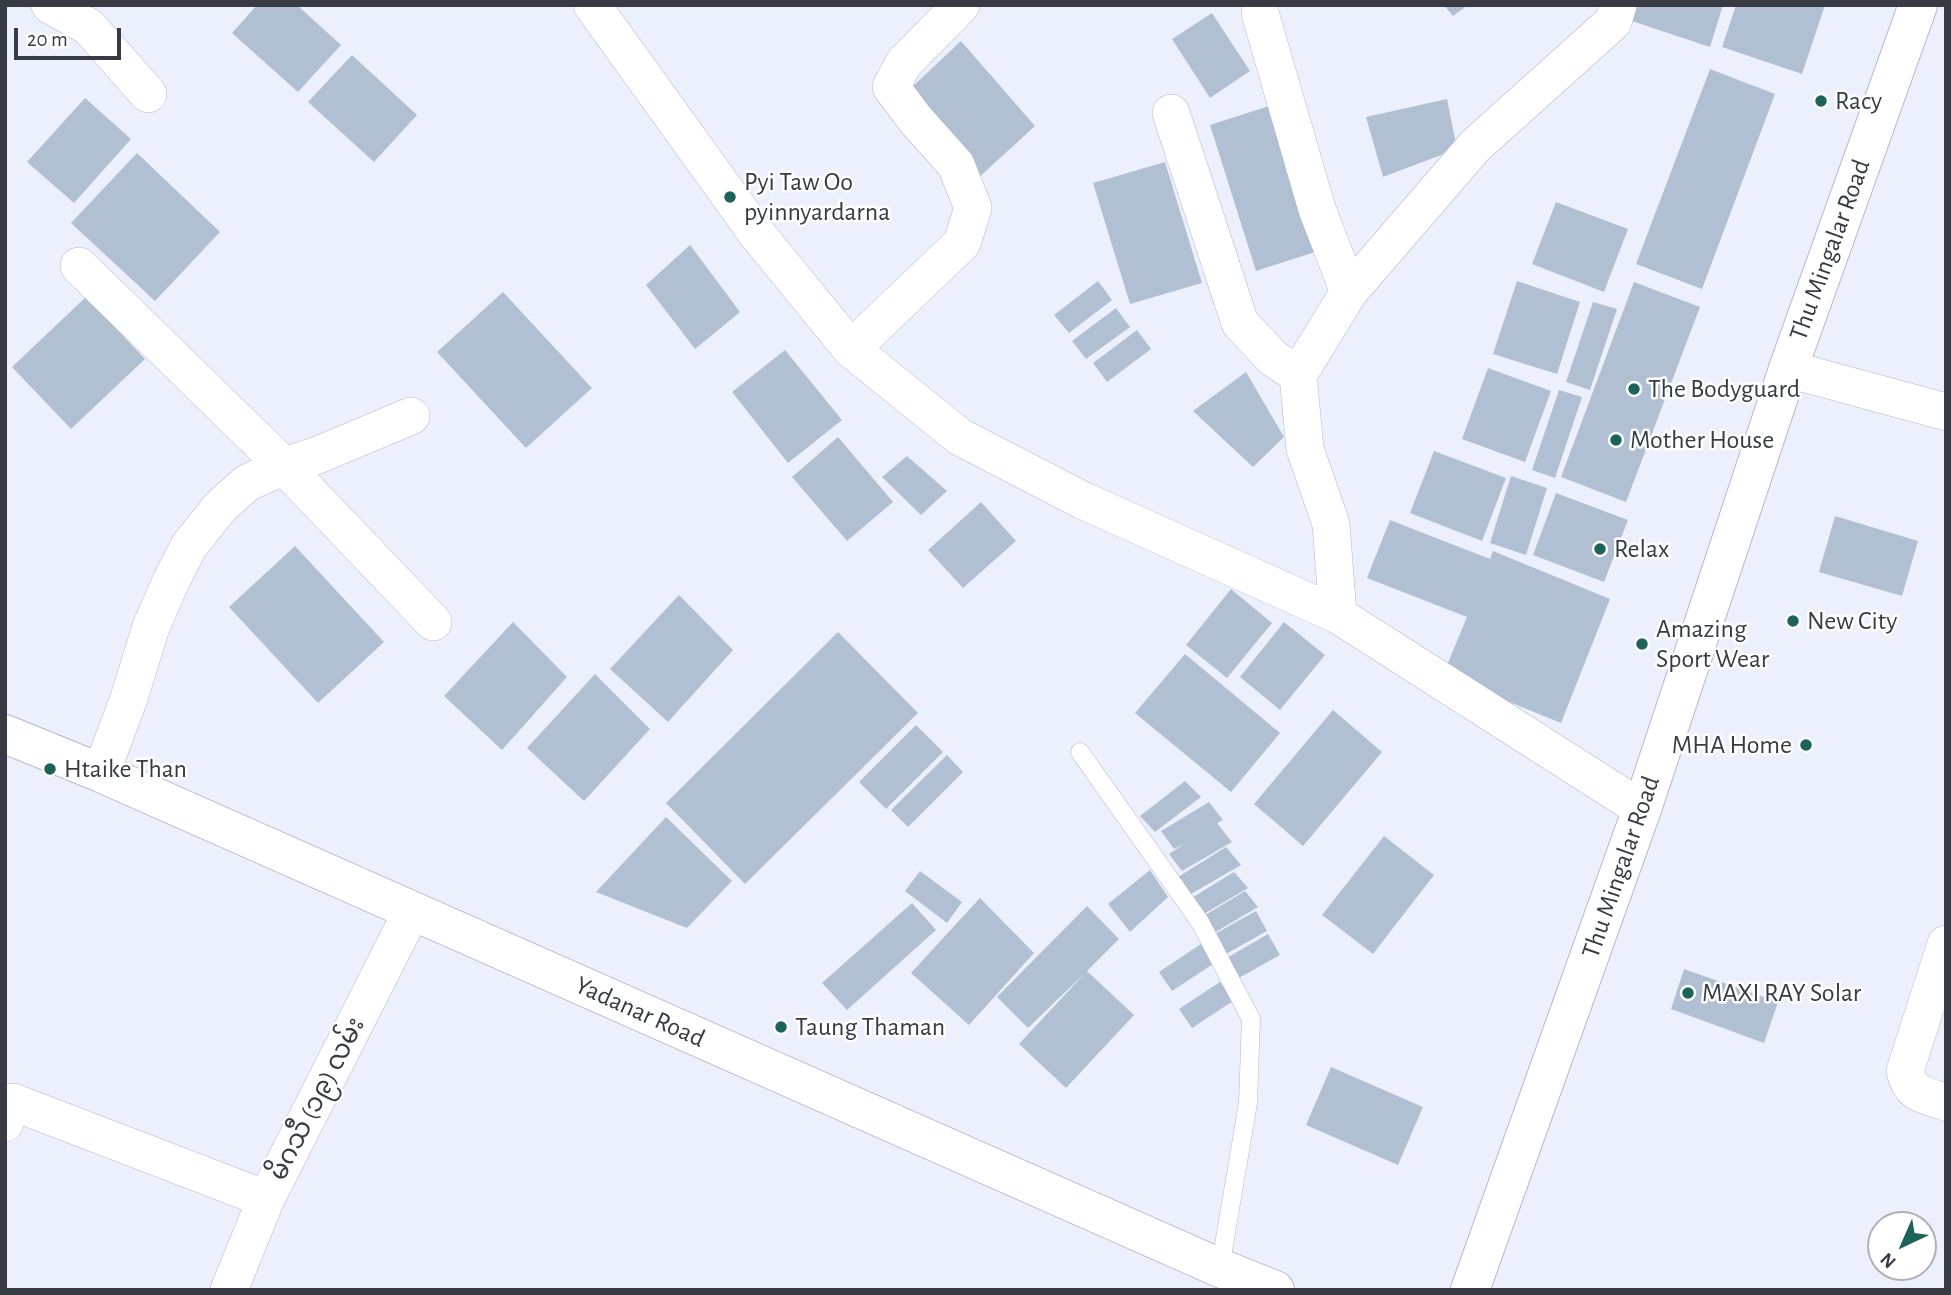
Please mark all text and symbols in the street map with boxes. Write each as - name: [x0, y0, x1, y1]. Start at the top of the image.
- scale bar: [18, 14, 124, 58]
- text: 20 m: [27, 29, 68, 50]
- place label: Racy: [1835, 85, 1882, 117]
- marker: Racy: [1813, 93, 1829, 109]
- street label: Thu Mingalar Road: [1783, 155, 1877, 345]
- place label: Pyi Taw Oo pyinnyardarna: [744, 166, 890, 228]
- marker: Pyi Taw Oo pyinnyardarna: [722, 189, 738, 205]
- place label: The Bodyguard: [1648, 373, 1800, 405]
- marker: The Bodyguard: [1626, 381, 1642, 397]
- place label: Mother House: [1630, 424, 1774, 456]
- marker: Mother House: [1608, 432, 1624, 448]
- place label: Relax: [1614, 533, 1669, 565]
- marker: Relax: [1592, 541, 1608, 557]
- place label: New City: [1807, 605, 1897, 637]
- place label: Amazing Sport Wear: [1656, 613, 1769, 674]
- marker: New City: [1785, 613, 1801, 629]
- marker: Amazing Sport Wear: [1634, 636, 1650, 652]
- place label: MHA Home: [1672, 729, 1792, 761]
- marker: MHA Home: [1798, 737, 1814, 753]
- place label: Htaike Than: [64, 753, 187, 785]
- marker: Htaike Than: [42, 761, 58, 777]
- street label: Thu Mingalar Road: [1575, 772, 1667, 962]
- street label: Yadanar Road: [570, 970, 710, 1054]
- place label: MAXI RAY Solar: [1702, 977, 1861, 1009]
- marker: MAXI RAY Solar: [1680, 985, 1696, 1001]
- place label: Taung Thaman: [795, 1011, 945, 1043]
- street label: မိဂသီ (၁၉) လမ်း: [262, 1012, 372, 1186]
- marker: Taung Thaman: [773, 1019, 789, 1035]
- north arrow: [1867, 1211, 1937, 1281]
- text: N: [1877, 1249, 1900, 1271]

